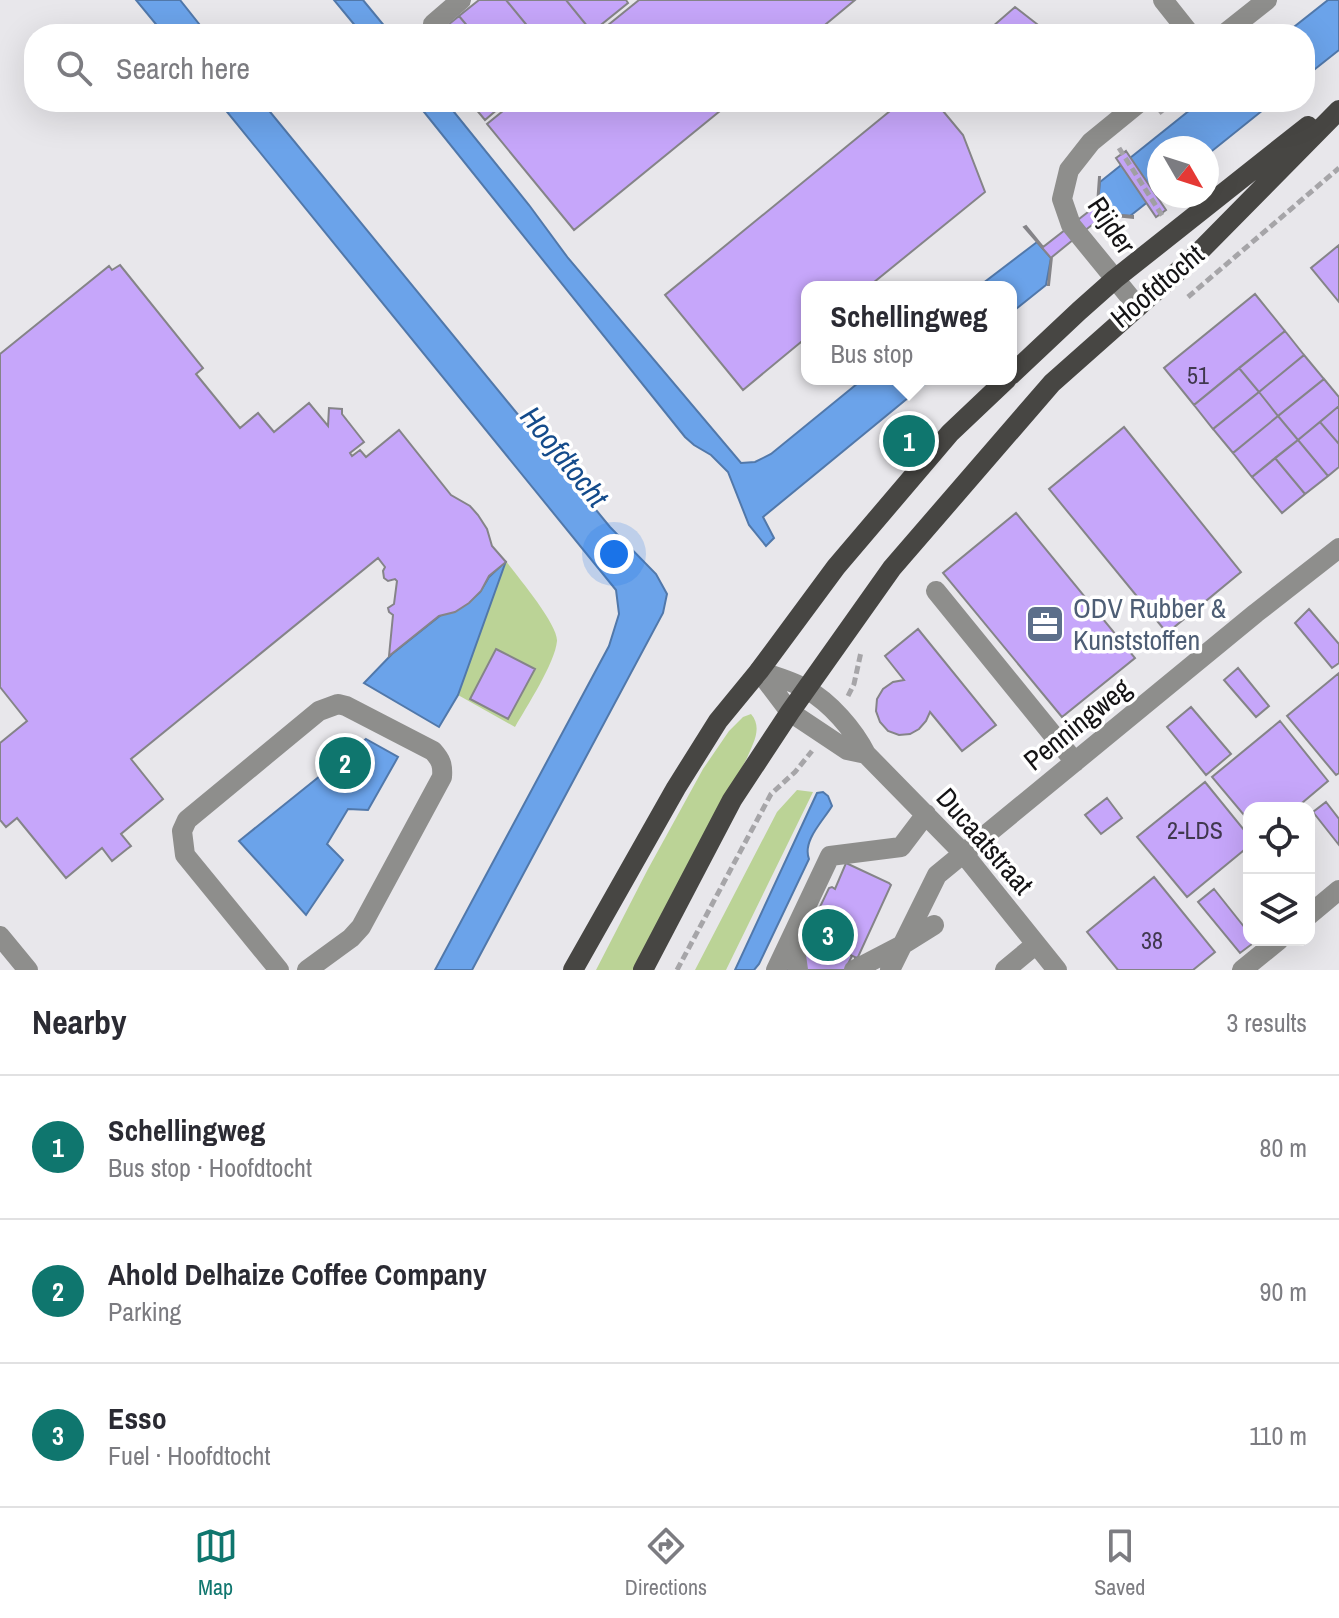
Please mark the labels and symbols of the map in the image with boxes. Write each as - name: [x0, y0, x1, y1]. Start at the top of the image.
- north arrow: [1147, 136, 1219, 208]
- street label: Rijder: [1079, 189, 1145, 261]
- street label: Hoofdtocht: [1102, 236, 1212, 336]
- house number: 51: [1187, 359, 1209, 391]
- water label: Hoofdtocht: [512, 398, 618, 516]
- pin: 1: [883, 411, 935, 471]
- your location: [594, 534, 634, 574]
- place label: ODV Rubber & Kunststoffen: [1073, 589, 1227, 659]
- office icon: ODV Rubber & Kunststoffen: [1024, 603, 1066, 645]
- street label: Penningweg: [1015, 669, 1139, 779]
- pin: 2: [319, 733, 371, 793]
- street label: Ducaatstraat: [928, 779, 1042, 903]
- house number: 2-LDS: [1167, 814, 1223, 846]
- pin: 3: [802, 905, 854, 965]
- house number: 38: [1141, 924, 1163, 956]

